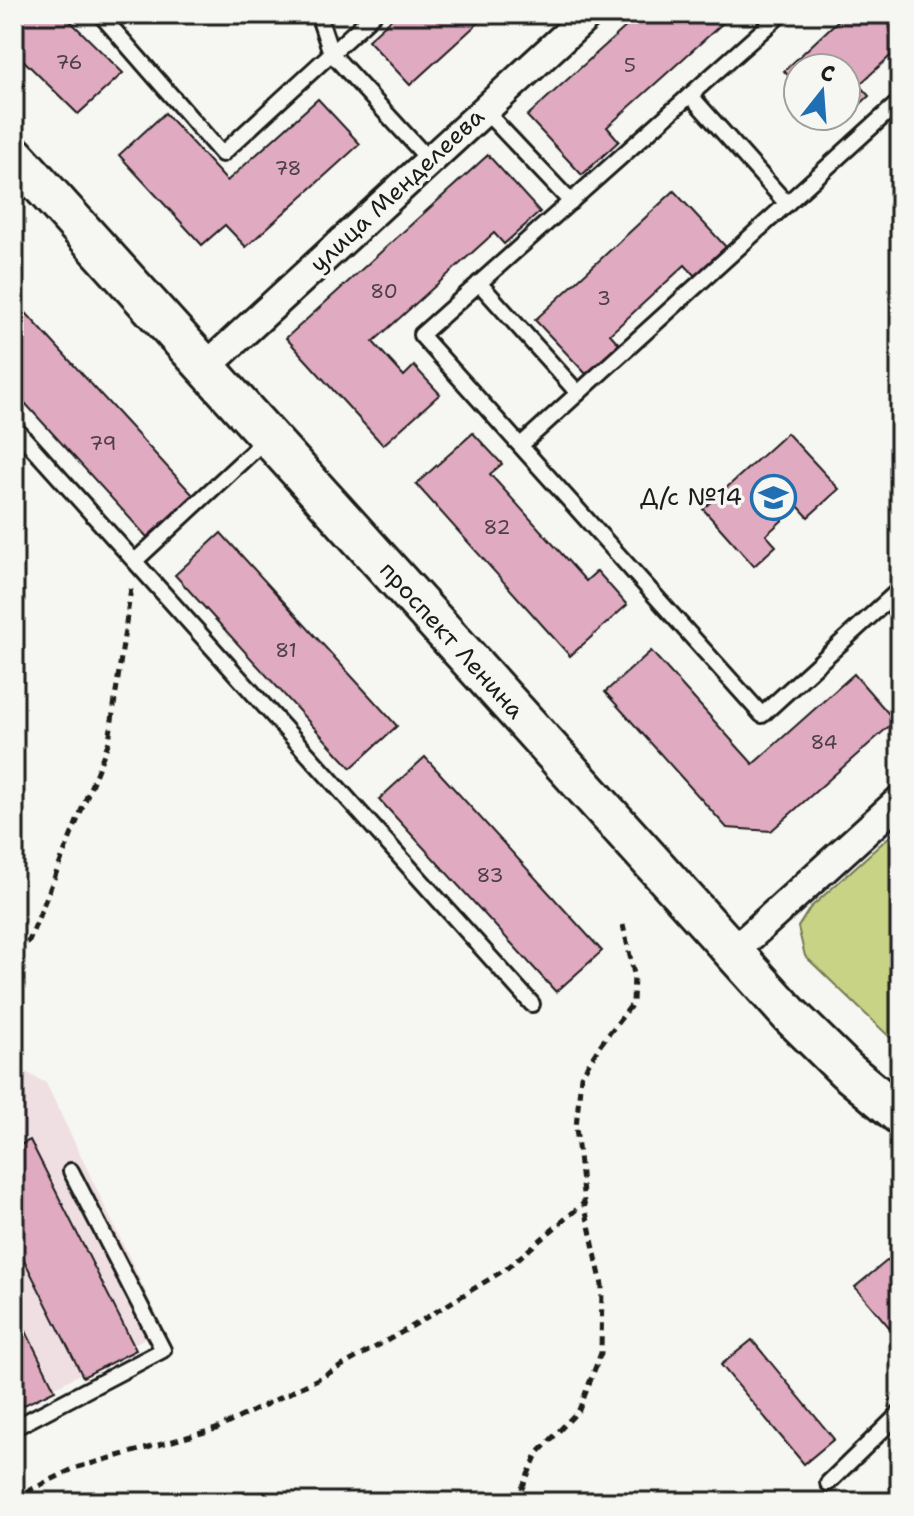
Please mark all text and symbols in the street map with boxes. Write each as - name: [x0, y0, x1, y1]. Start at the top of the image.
- house number: 76: [55, 49, 83, 75]
- house number: 5: [624, 52, 636, 78]
- north arrow: [782, 52, 862, 132]
- text: С: [817, 58, 838, 89]
- street label: улица Менделеева: [303, 101, 491, 279]
- house number: 78: [274, 155, 302, 181]
- house number: 80: [370, 278, 398, 304]
- house number: 3: [597, 285, 611, 311]
- house number: 79: [89, 430, 117, 456]
- school or university icon: Д/с №14: [749, 473, 797, 521]
- place label: Д/с №14: [640, 481, 742, 513]
- house number: 82: [484, 514, 510, 540]
- street label: проспект Ленина: [373, 554, 531, 726]
- house number: 81: [275, 637, 297, 663]
- house number: 84: [810, 729, 838, 755]
- house number: 83: [477, 862, 503, 888]

